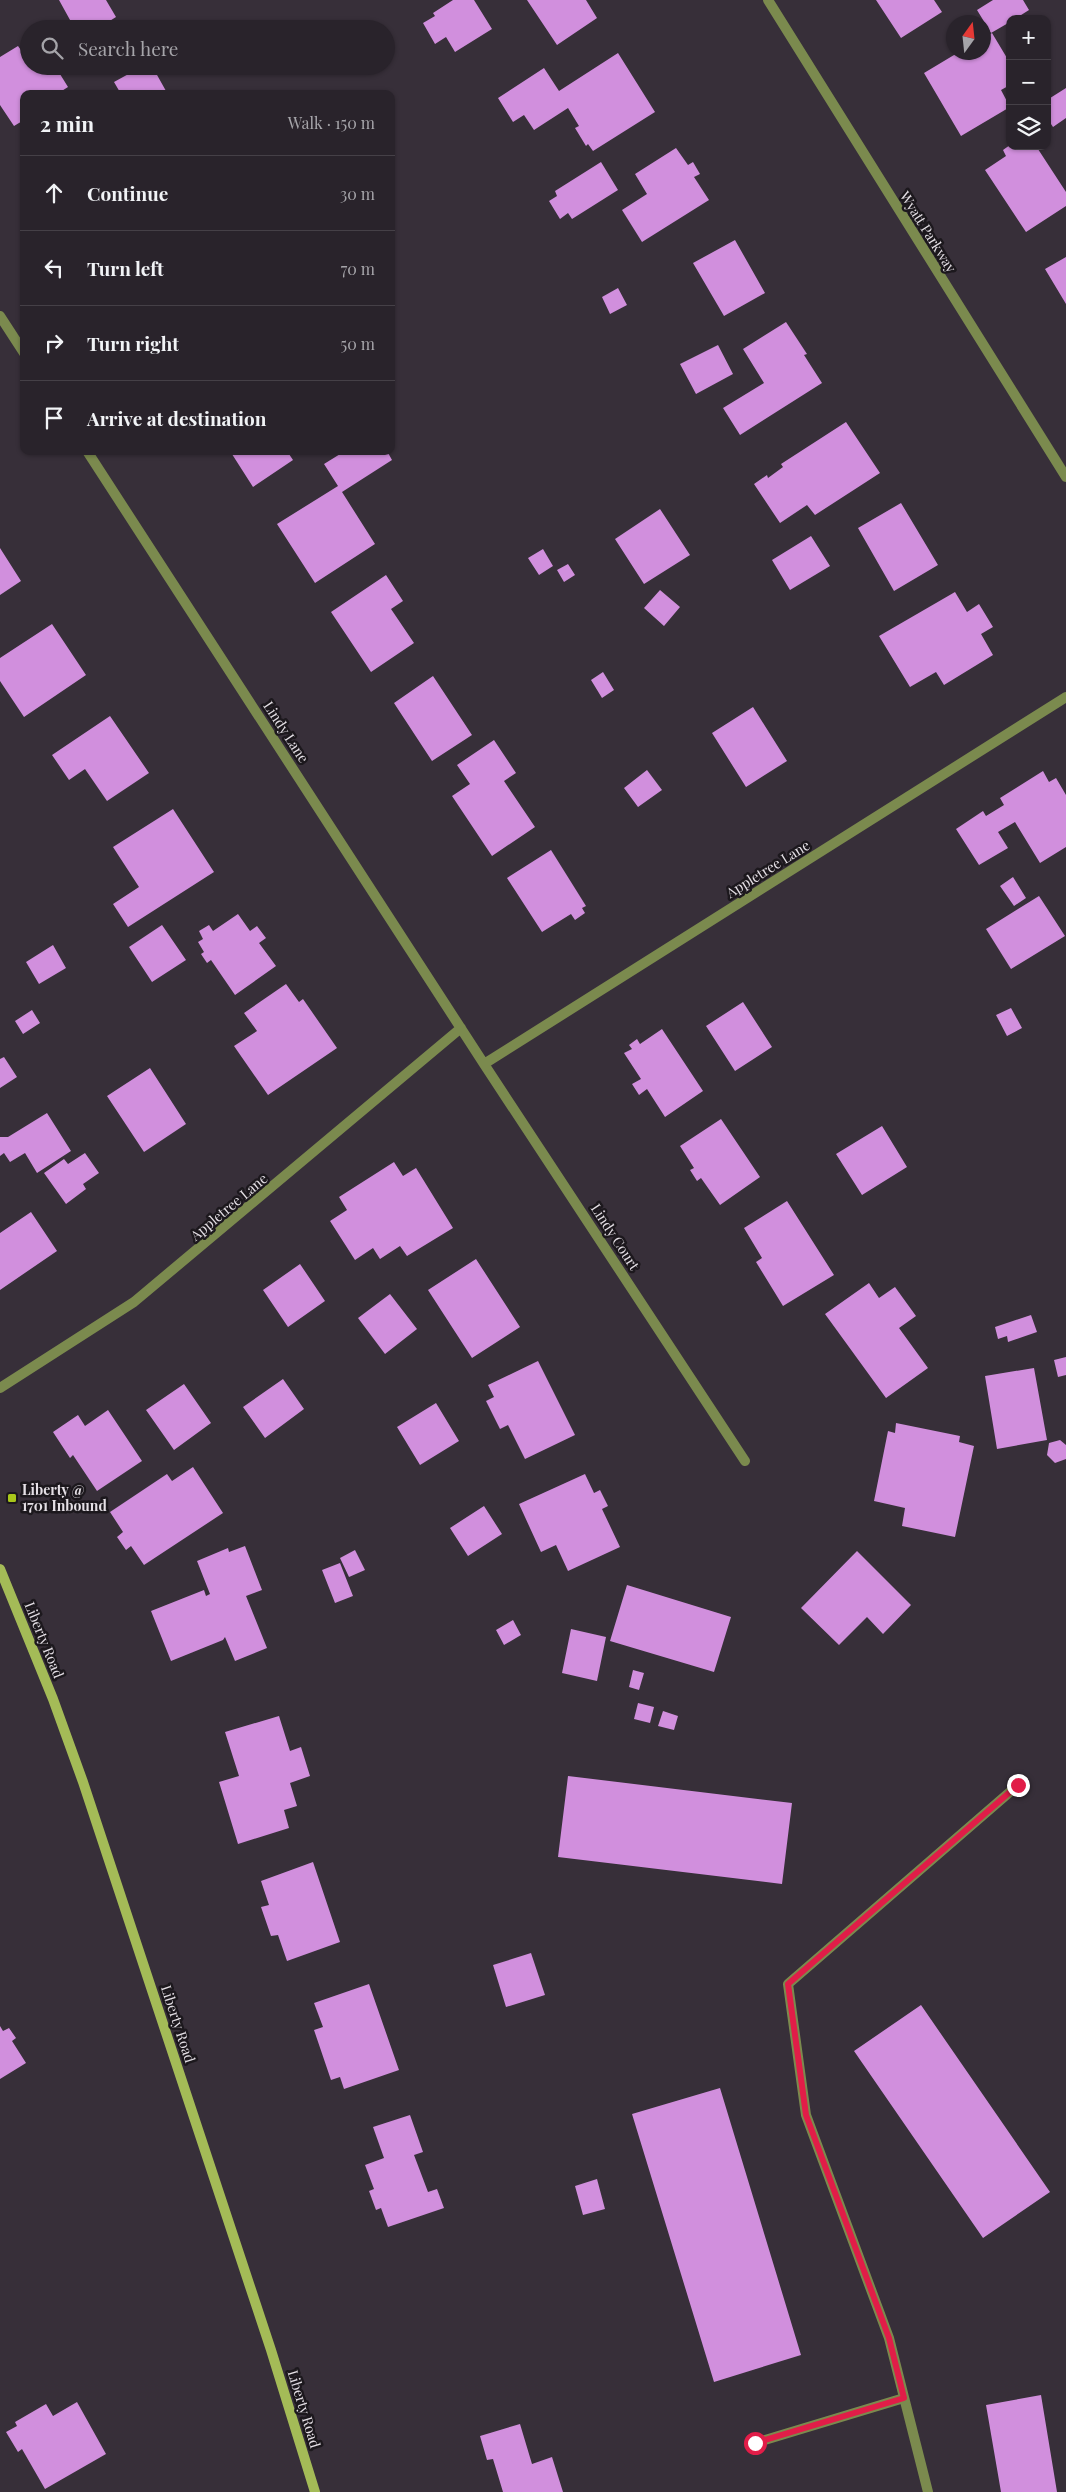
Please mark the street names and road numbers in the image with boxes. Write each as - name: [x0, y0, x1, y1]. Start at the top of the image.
- street label: Wyatt Parkway: [895, 187, 961, 276]
- street label: Lindy Lane: [259, 697, 313, 766]
- street label: Appletree Lane: [721, 835, 813, 902]
- street label: Appletree Lane: [185, 1169, 271, 1245]
- street label: Lindy Court: [587, 1200, 645, 1274]
- street label: Liberty Road: [21, 1599, 68, 1681]
- street label: Liberty Road: [157, 1983, 200, 2065]
- street label: Liberty Road: [284, 2368, 325, 2450]

